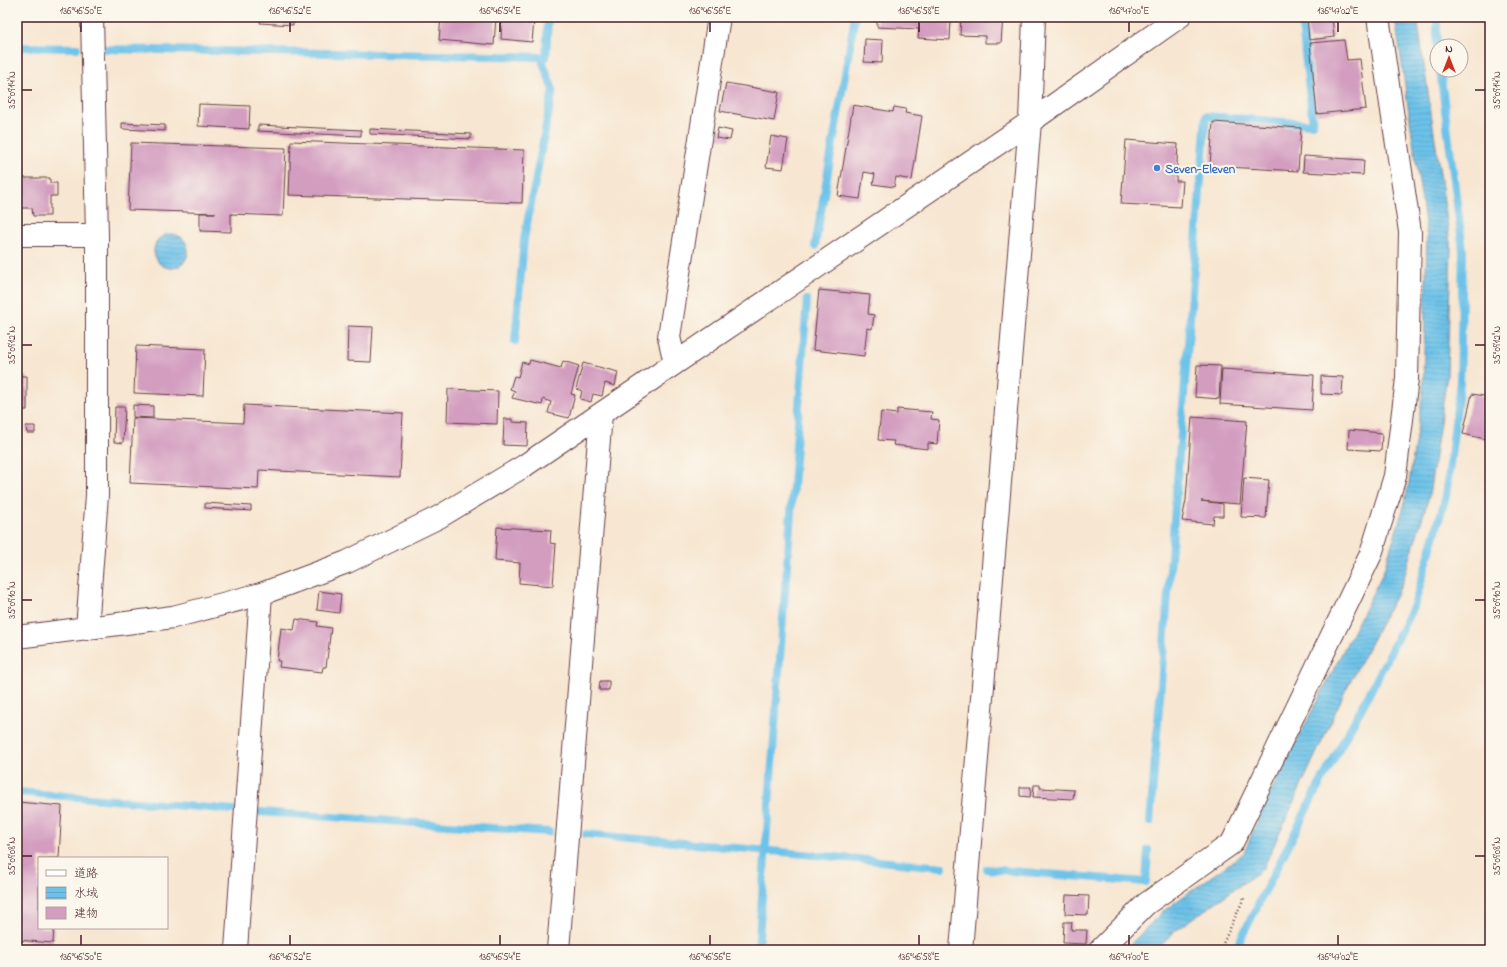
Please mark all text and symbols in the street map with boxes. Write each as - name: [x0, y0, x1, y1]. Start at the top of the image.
- text: 136°46'50"E: [60, 4, 102, 19]
- text: 136°46'52"E: [268, 4, 312, 19]
- text: 136°46'54"E: [479, 4, 521, 19]
- text: 136°46'56"E: [689, 4, 731, 19]
- text: 136°46'58"E: [898, 4, 940, 19]
- text: 136°47'00"E: [1109, 4, 1149, 19]
- text: 136°47'02"E: [1317, 4, 1359, 19]
- north arrow: [1429, 38, 1469, 78]
- text: N: [1445, 41, 1453, 57]
- text: 35°09'14"N: [5, 71, 20, 109]
- text: 35°09'14"N: [1490, 71, 1505, 109]
- place label: Seven-Eleven: [1165, 160, 1236, 179]
- marker: Seven-Eleven: [1152, 163, 1162, 173]
- text: 35°09'12"N: [5, 326, 20, 364]
- text: 35°09'12"N: [1490, 326, 1505, 364]
- text: 35°09'10"N: [5, 581, 20, 619]
- text: 35°09'10"N: [1490, 581, 1505, 619]
- text: 35°09'08"N: [5, 837, 20, 875]
- text: 35°09'08"N: [1490, 837, 1505, 875]
- legend: [38, 857, 168, 929]
- text: 道路: [74, 865, 98, 883]
- text: 水域: [74, 885, 98, 903]
- text: 建物: [74, 905, 98, 923]
- text: 136°46'50"E: [60, 950, 102, 965]
- text: 136°46'52"E: [268, 950, 312, 965]
- text: 136°46'54"E: [479, 950, 521, 965]
- text: 136°46'56"E: [689, 950, 731, 965]
- text: 136°46'58"E: [898, 950, 940, 965]
- text: 136°47'00"E: [1109, 950, 1149, 965]
- text: 136°47'02"E: [1317, 950, 1359, 965]

